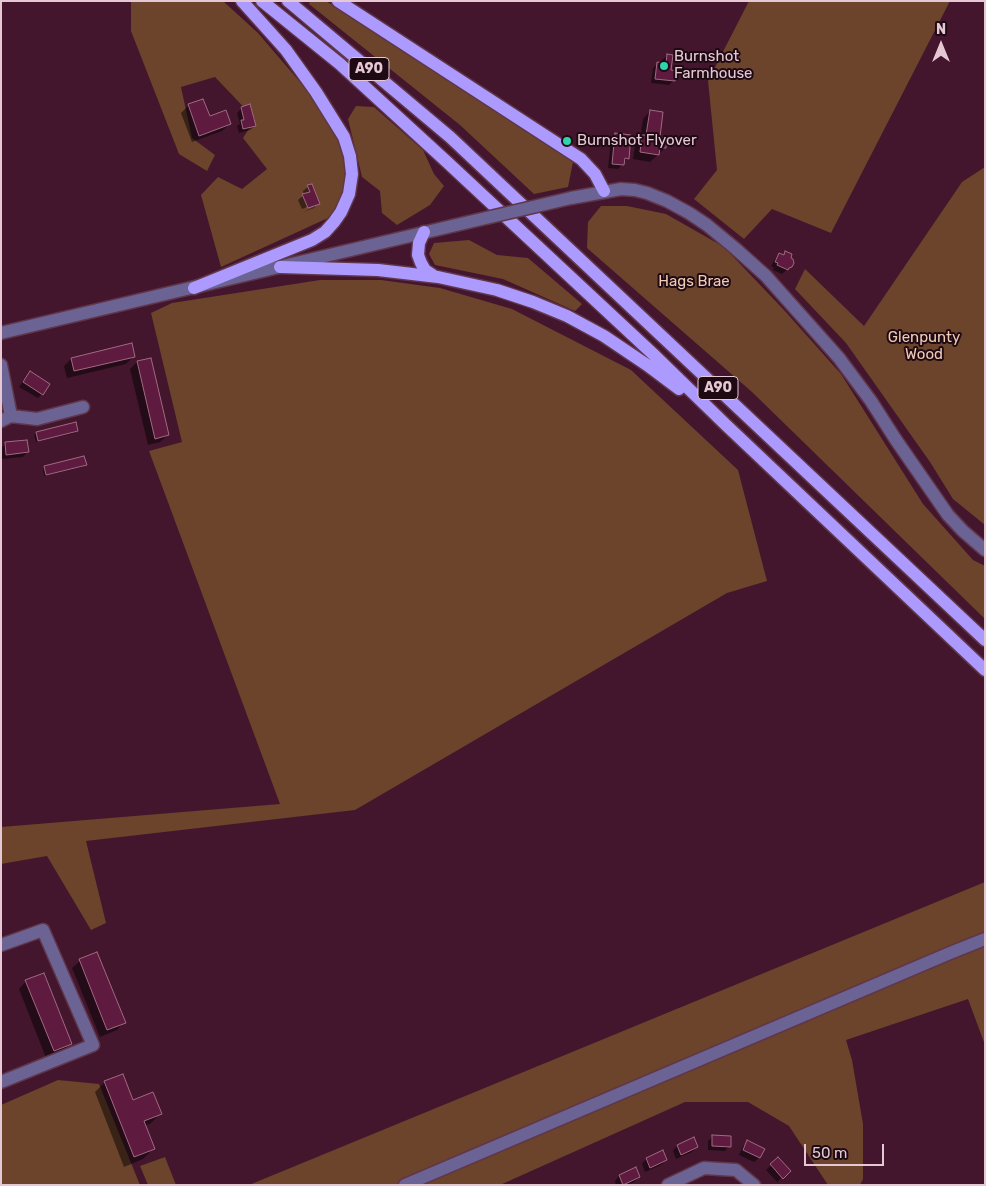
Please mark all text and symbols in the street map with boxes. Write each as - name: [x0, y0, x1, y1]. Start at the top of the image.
- north arrow: [916, 20, 966, 70]
- text: N: [936, 21, 946, 38]
- place label: Burnshot Farmhouse: [674, 48, 752, 83]
- road number: A90: [349, 58, 389, 80]
- marker: Burnshot Farmhouse: [658, 60, 670, 72]
- place label: Burnshot Flyover: [577, 132, 697, 150]
- marker: Burnshot Flyover: [561, 135, 573, 147]
- park label: Hags Brae: [658, 273, 730, 291]
- park label: Glenpunty Wood: [888, 329, 960, 364]
- road number: A90: [698, 376, 738, 399]
- scale bar: [806, 1134, 886, 1166]
- text: 50 m: [812, 1144, 847, 1162]

